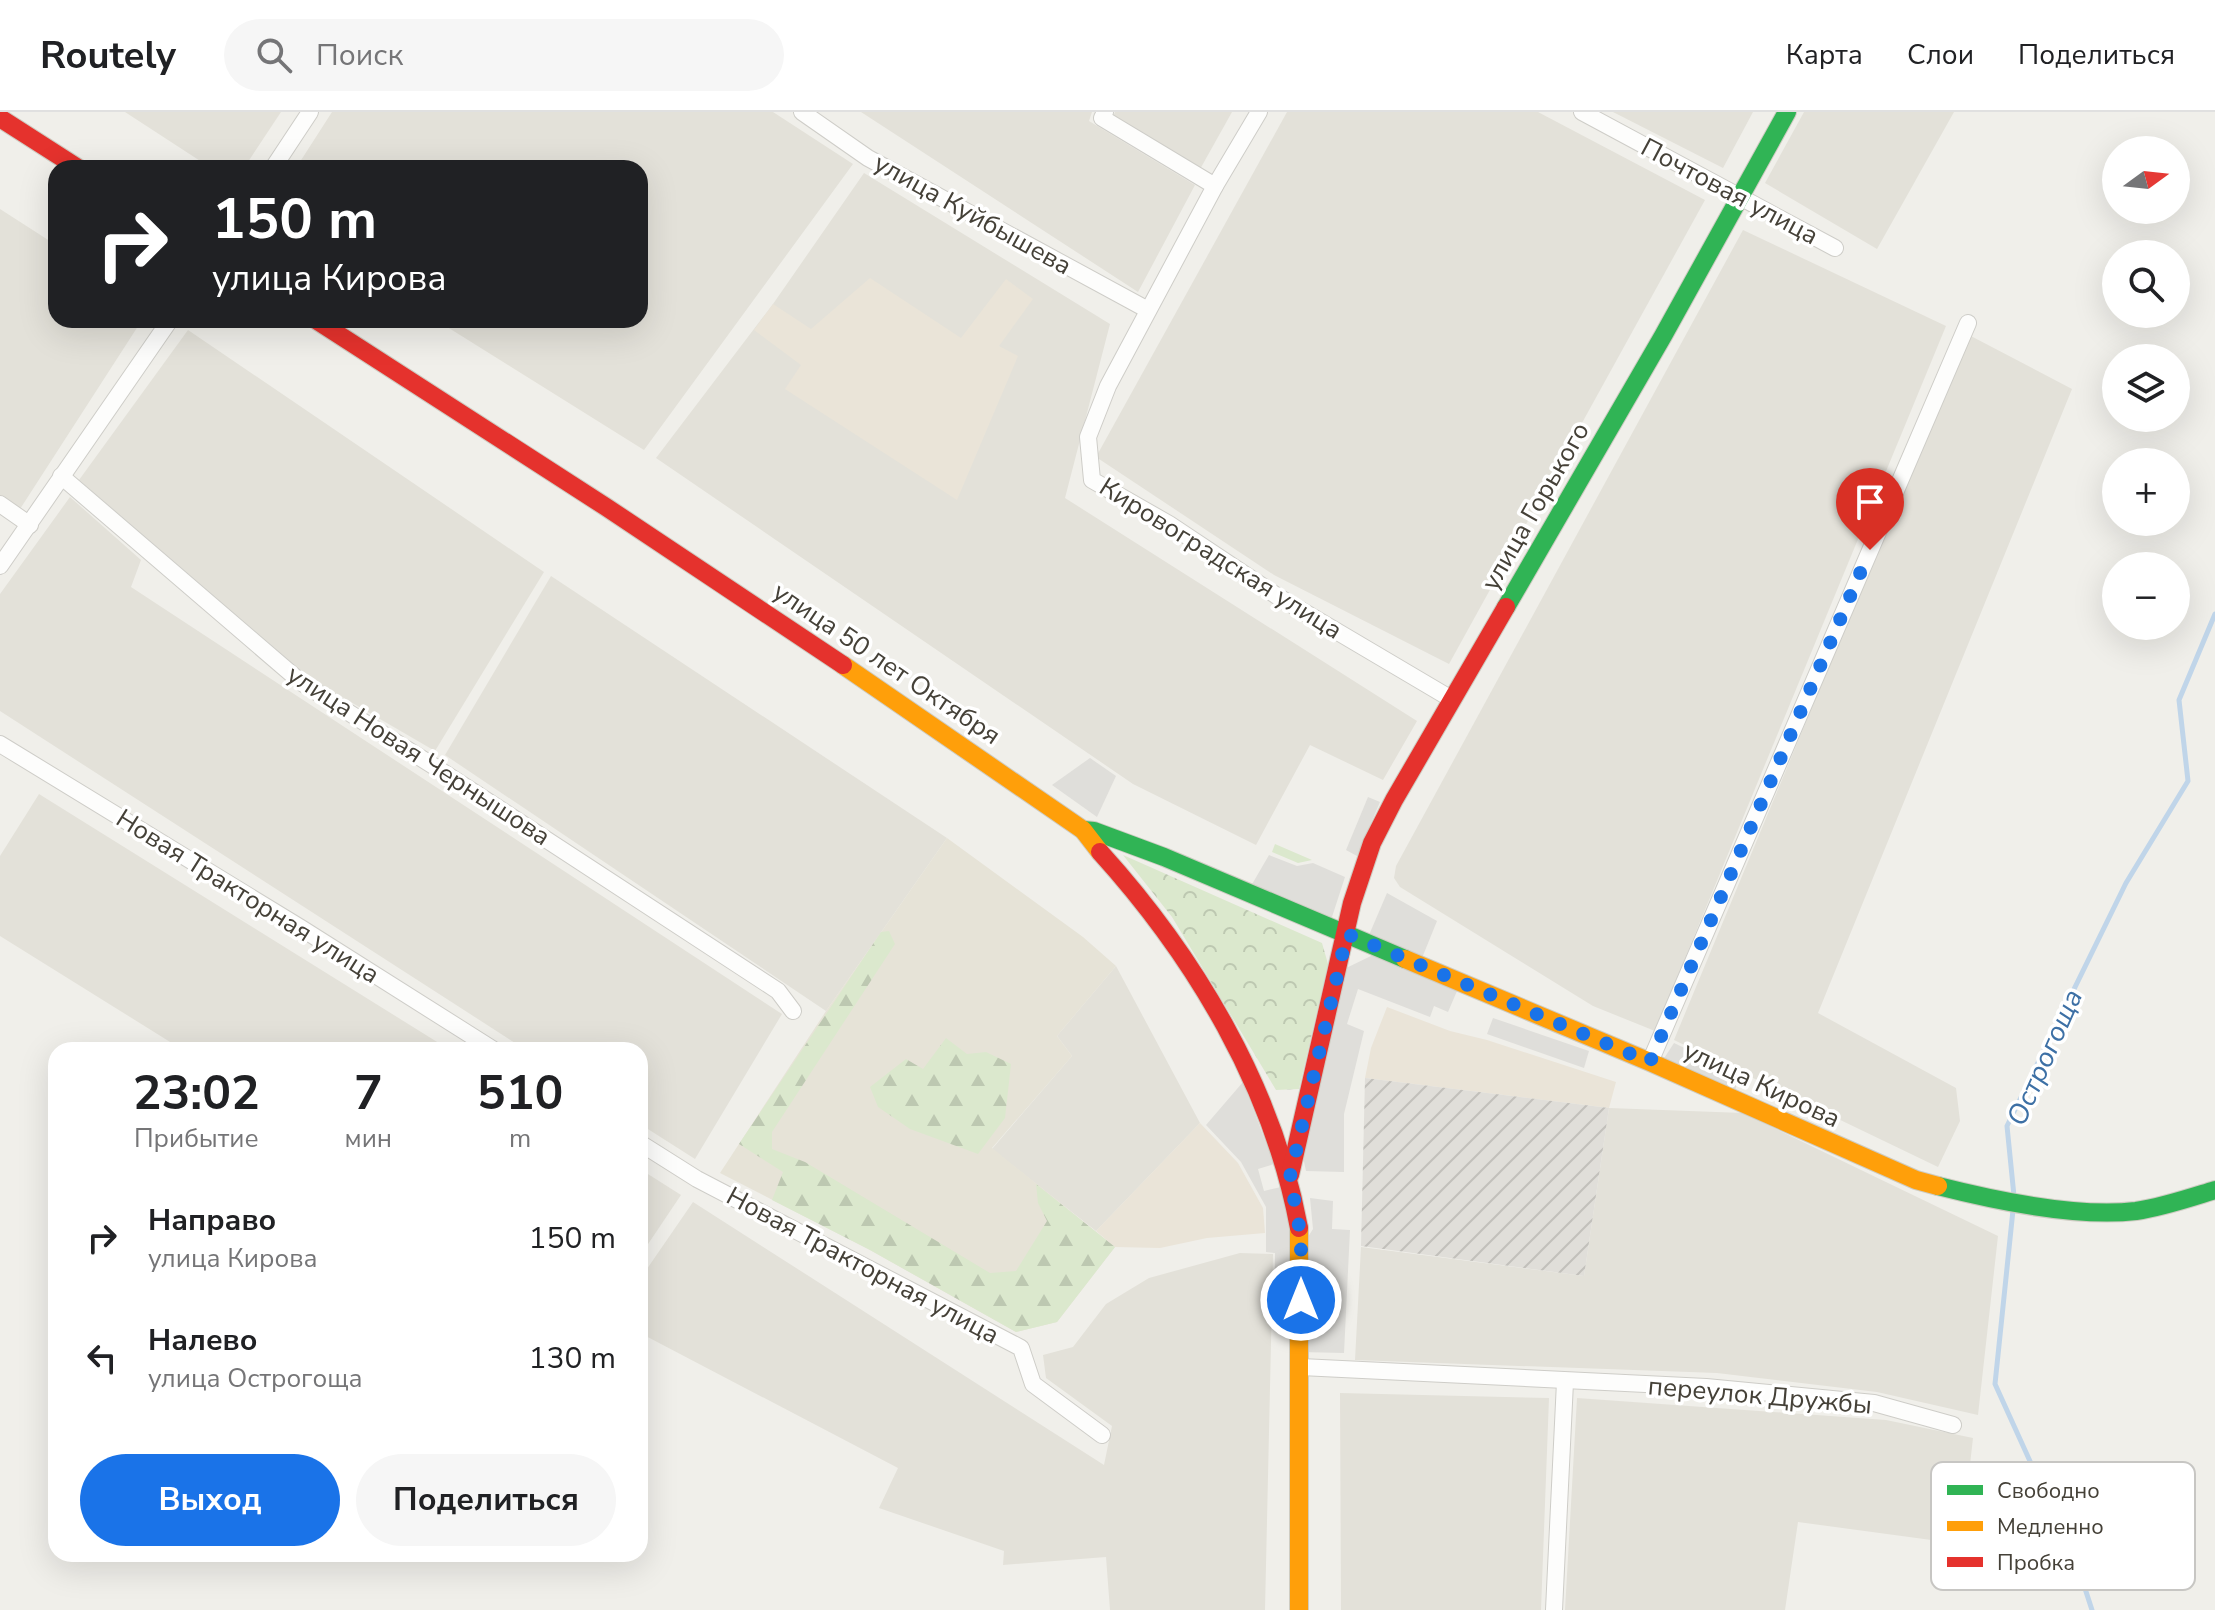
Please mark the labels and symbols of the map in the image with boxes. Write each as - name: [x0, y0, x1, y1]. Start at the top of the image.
- street label: Почтовая улица: [1635, 130, 1825, 253]
- north arrow: [2102, 136, 2190, 224]
- street label: улица Куйбышева: [868, 146, 1078, 283]
- street label: улица Горького: [1473, 416, 1598, 597]
- pin: [1836, 468, 1904, 550]
- street label: Кировоградская улица: [1093, 469, 1349, 648]
- street label: улица 50 лет Октября: [766, 574, 1007, 753]
- street label: улица Новая Чернышова: [280, 657, 557, 854]
- street label: Новая Тракторная улица: [109, 801, 386, 992]
- water label: Острогоща: [1998, 983, 2092, 1132]
- street label: улица Кирова: [1678, 1033, 1846, 1136]
- street label: Новая Тракторная улица: [720, 1179, 1005, 1352]
- position arrow: [1259, 1258, 1343, 1342]
- street label: переулок Дружбы: [1647, 1368, 1873, 1423]
- legend: [1931, 1462, 2195, 1590]
- text: Свободно: [1997, 1476, 2100, 1506]
- text: Медленно: [1997, 1512, 2104, 1542]
- text: Пробка: [1997, 1548, 2075, 1578]

